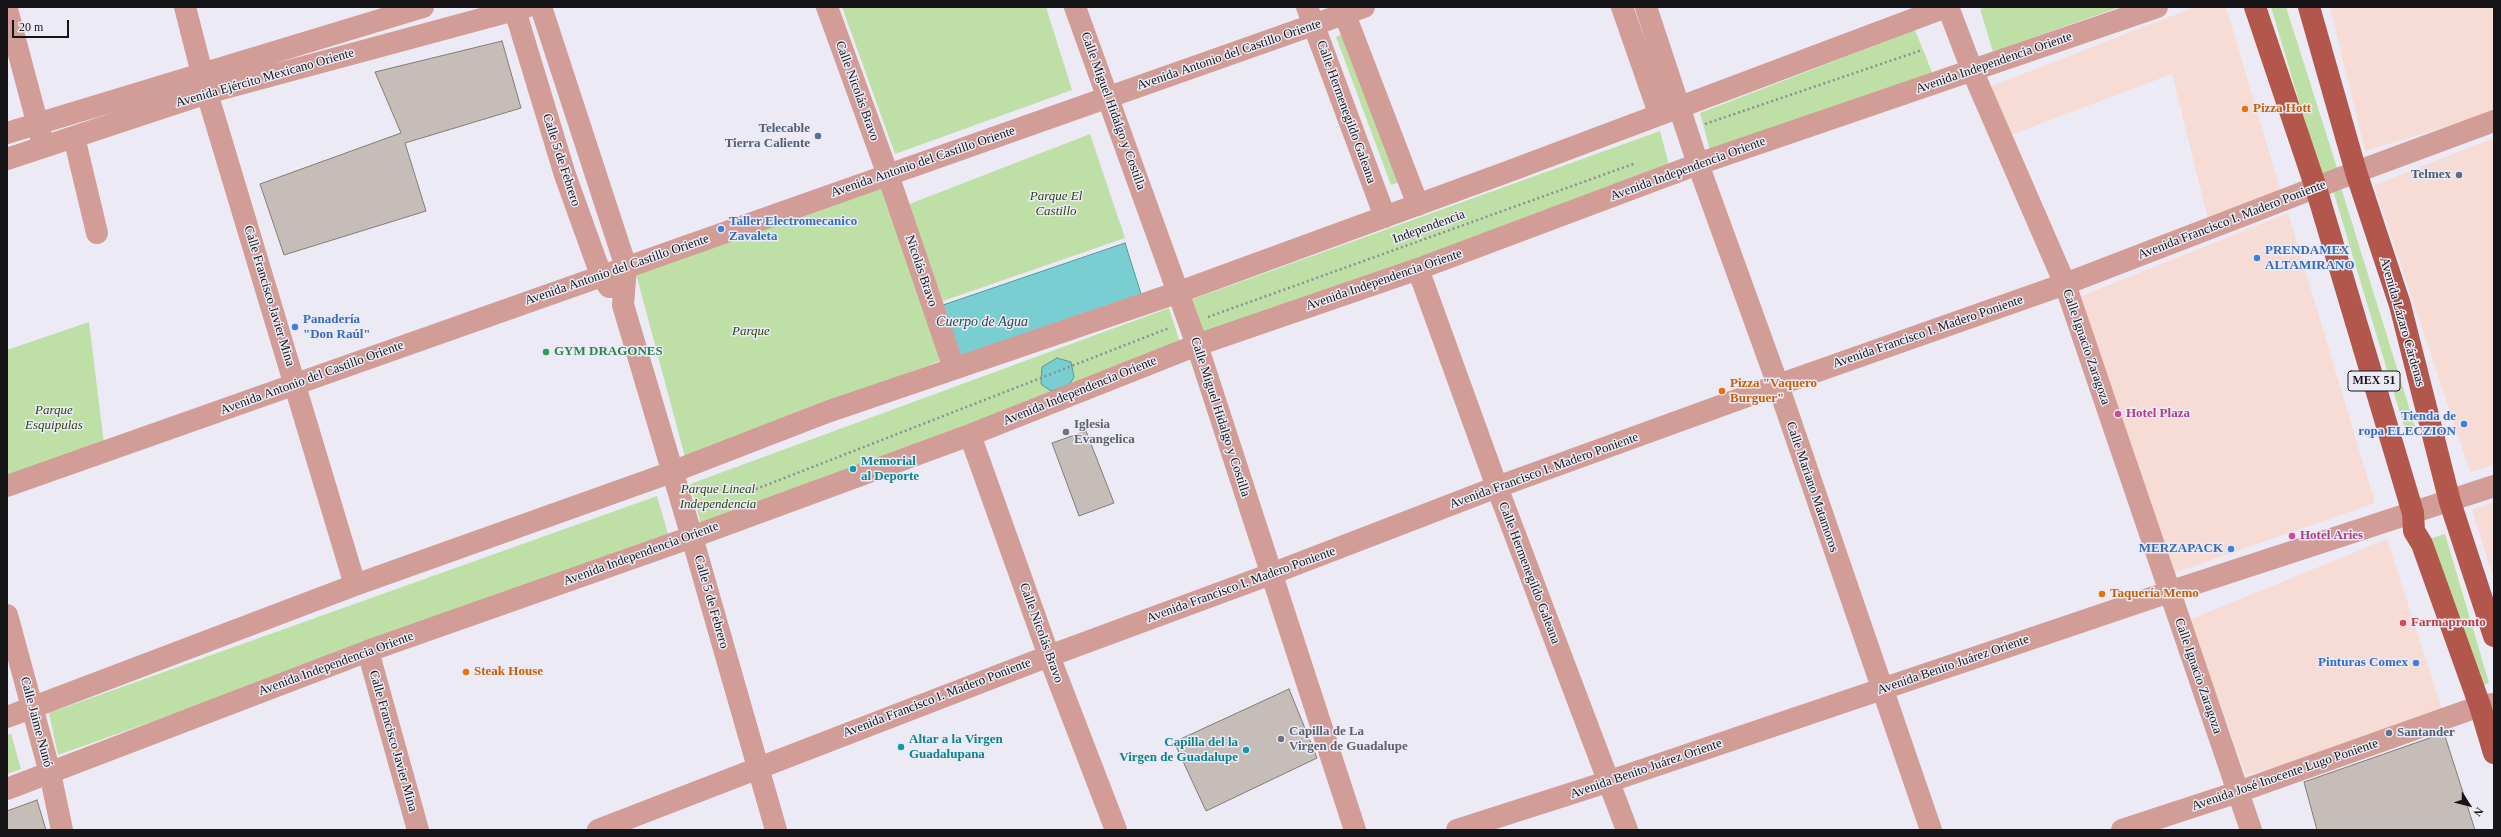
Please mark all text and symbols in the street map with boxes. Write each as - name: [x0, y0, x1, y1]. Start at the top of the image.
- scale bar: [14, 12, 71, 38]
- street label: Avenida Antonio del Castillo Oriente: [1135, 16, 1323, 94]
- text: 20 m: [19, 20, 43, 34]
- street label: Avenida Independencia Oriente: [1914, 29, 2074, 97]
- street label: Calle Miguel Hidalgo y Costilla: [1077, 30, 1149, 192]
- street label: Calle Hermenegildo Galeana: [1313, 38, 1379, 186]
- street label: Calle Nicolás Bravo: [832, 39, 882, 143]
- street label: Avenida Ejército Mexicano Oriente: [174, 45, 356, 111]
- place label: Pizza Hott: [2253, 101, 2311, 117]
- marker: Pizza Hott: [2240, 104, 2250, 114]
- street label: Calle 5 de Febrero: [539, 112, 583, 208]
- place label: Telecable Tierra Caliente: [725, 121, 810, 152]
- street label: Avenida Antonio del Castillo Oriente: [829, 123, 1017, 201]
- marker: Telecable Tierra Caliente: [813, 131, 823, 141]
- street label: Avenida Independencia Oriente: [1608, 134, 1768, 204]
- place label: Telmex: [2411, 167, 2451, 183]
- marker: Telmex: [2454, 170, 2464, 180]
- street label: Avenida Francisco I. Madero Poniente: [2136, 177, 2328, 263]
- park label: Parque El Castillo: [1030, 189, 1082, 220]
- street label: Independencia: [1391, 207, 1467, 247]
- place label: Taller Electromecanico Zavaleta: [729, 214, 857, 245]
- street label: Calle Francisco Javier Mina: [240, 224, 298, 368]
- marker: Taller Electromecanico Zavaleta: [716, 224, 726, 234]
- street label: Avenida Antonio del Castillo Oriente: [523, 231, 711, 309]
- street label: Nicolás Bravo: [901, 233, 941, 309]
- place label: PRENDAMEX ALTAMIRANO: [2265, 243, 2355, 274]
- street label: Avenida Independencia Oriente: [1304, 246, 1464, 314]
- marker: PRENDAMEX ALTAMIRANO: [2252, 253, 2262, 263]
- street label: Avenida Lázaro Cárdenas: [2376, 255, 2428, 389]
- street label: Calle Ignacio Zaragoza: [2059, 287, 2113, 407]
- street label: Avenida Francisco I. Madero Poniente: [1831, 292, 2025, 372]
- place label: Panadería "Don Raúl": [303, 312, 371, 343]
- water label: Cuerpo de Agua: [936, 314, 1028, 330]
- marker: Panadería "Don Raúl": [290, 322, 300, 332]
- park label: Parque: [732, 324, 770, 340]
- street label: Calle Miguel Hidalgo y Costilla: [1187, 335, 1253, 499]
- street label: Avenida Antonio del Castillo Oriente: [218, 337, 406, 419]
- place label: GYM DRAGONES: [554, 344, 663, 360]
- marker: GYM DRAGONES: [541, 347, 551, 357]
- street label: Avenida Independencia Oriente: [1001, 353, 1159, 429]
- road number: MEX 51: [2348, 371, 2400, 391]
- place label: Pizza "Vaquero Burguer": [1730, 376, 1817, 407]
- marker: Pizza "Vaquero Burguer": [1717, 386, 1727, 396]
- park label: Parque Esquipulas: [25, 403, 83, 434]
- place label: Hotel Plaza: [2126, 406, 2190, 422]
- marker: Hotel Plaza: [2113, 409, 2123, 419]
- place label: Tienda de ropa ELECZION: [2358, 409, 2456, 440]
- place label: Iglesia Evangelica: [1074, 417, 1135, 448]
- marker: Tienda de ropa ELECZION: [2459, 419, 2469, 429]
- street label: Calle Mariano Matamoros: [1782, 420, 1842, 554]
- marker: Iglesia Evangelica: [1061, 427, 1071, 437]
- street label: Avenida Francisco I. Madero Poniente: [1447, 429, 1641, 513]
- place label: Memorial al Deporte: [861, 454, 919, 485]
- marker: Memorial al Deporte: [848, 464, 858, 474]
- park label: Parque Lineal Independencia: [680, 482, 756, 513]
- street label: Calle Hermenegildo Galeana: [1495, 500, 1563, 646]
- street label: Avenida Independencia Oriente: [561, 519, 721, 589]
- place label: Hotel Aries: [2300, 528, 2363, 544]
- marker: Hotel Aries: [2287, 531, 2297, 541]
- place label: MERZAPACK: [2139, 541, 2223, 557]
- street label: Avenida Francisco I. Madero Poniente: [1144, 543, 1338, 627]
- marker: MERZAPACK: [2226, 544, 2236, 554]
- street label: Calle 5 de Febrero: [690, 554, 732, 650]
- street label: Calle Nicolás Bravo: [1016, 581, 1066, 685]
- place label: Taquería Memo: [2110, 586, 2199, 602]
- marker: Taquería Memo: [2097, 589, 2107, 599]
- place label: Farmapronto: [2411, 615, 2486, 631]
- street label: Calle Ignacio Zaragoza: [2171, 616, 2225, 736]
- marker: Farmapronto: [2398, 618, 2408, 628]
- street label: Avenida Independencia Oriente: [256, 629, 416, 699]
- street label: Avenida Benito Juárez Oriente: [1875, 632, 2031, 698]
- street label: Avenida Francisco I. Madero Poniente: [841, 655, 1033, 741]
- place label: Pinturas Comex: [2318, 655, 2408, 671]
- marker: Pinturas Comex: [2411, 658, 2421, 668]
- place label: Steak House: [474, 664, 543, 680]
- marker: Steak House: [461, 667, 471, 677]
- street label: Calle Francisco Javier Mina: [365, 669, 421, 813]
- street label: Calle Jaime Nunó: [16, 675, 56, 769]
- place label: Capilla de La Virgen de Guadalupe: [1289, 724, 1408, 755]
- place label: Santander: [2397, 725, 2455, 741]
- marker: Santander: [2384, 728, 2394, 738]
- place label: Altar a la Virgen Guadalupana: [909, 732, 1003, 763]
- marker: Capilla de La Virgen de Guadalupe: [1276, 734, 1286, 744]
- place label: Capilla del la Virgen de Guadalupe: [1119, 735, 1238, 766]
- street label: Avenida Benito Juárez Oriente: [1568, 736, 1724, 802]
- street label: Avenida José Inocente Lugo Poniente: [2190, 736, 2380, 814]
- marker: Altar a la Virgen Guadalupana: [896, 742, 906, 752]
- marker: Capilla del la Virgen de Guadalupe: [1241, 745, 1251, 755]
- north arrow: [2449, 785, 2489, 825]
- text: N: [2472, 805, 2486, 819]

